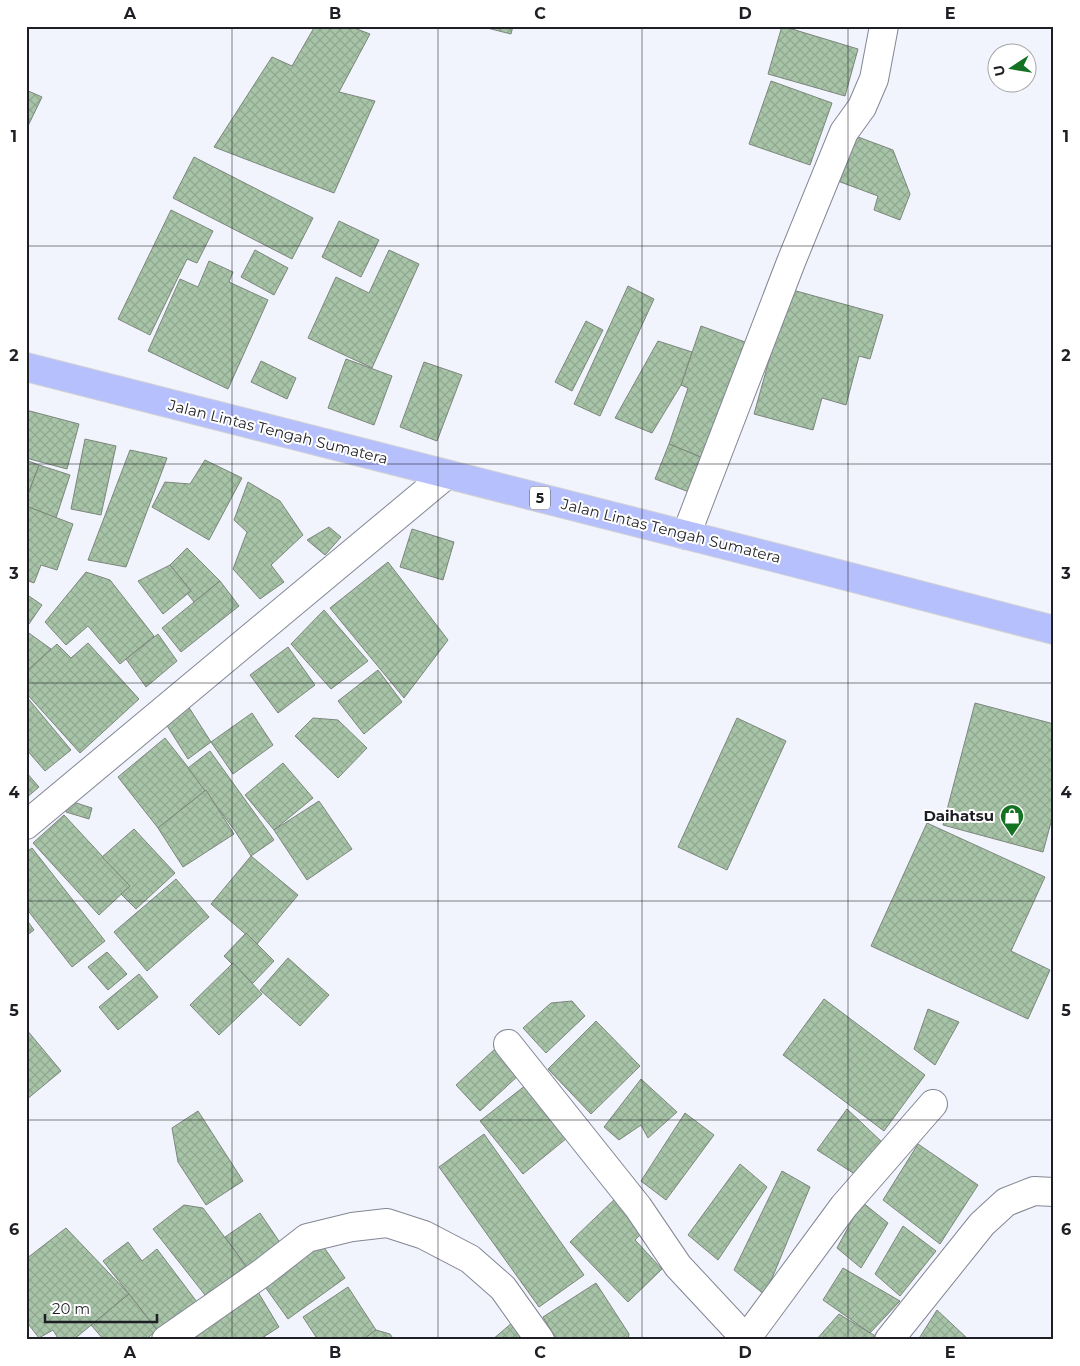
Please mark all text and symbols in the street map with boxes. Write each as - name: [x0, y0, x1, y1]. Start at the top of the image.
- text: A: [123, 4, 137, 23]
- text: B: [329, 4, 341, 23]
- text: C: [534, 4, 546, 23]
- text: D: [738, 4, 752, 23]
- text: E: [945, 4, 955, 23]
- north arrow: [988, 42, 1038, 92]
- text: U: [989, 63, 1009, 78]
- text: 1: [11, 127, 17, 146]
- text: 1: [1063, 127, 1069, 146]
- text: 2: [9, 346, 19, 365]
- text: 2: [1061, 346, 1071, 365]
- street label: Jalan Lintas Tengah Sumatera: [165, 395, 390, 468]
- road number: 5: [530, 486, 550, 509]
- street label: Jalan Lintas Tengah Sumatera: [558, 494, 783, 567]
- text: 3: [8, 564, 19, 583]
- text: 3: [1060, 564, 1071, 583]
- text: 4: [8, 783, 20, 802]
- text: 4: [1060, 783, 1072, 802]
- shop icon: Daihatsu: [999, 803, 1025, 837]
- place label: Daihatsu: [923, 806, 994, 825]
- text: 5: [9, 1001, 19, 1020]
- text: 5: [1061, 1001, 1071, 1020]
- text: 6: [9, 1220, 19, 1239]
- text: 6: [1061, 1220, 1071, 1239]
- scale bar: [45, 1291, 158, 1323]
- text: 20 m: [52, 1299, 90, 1318]
- text: A: [123, 1343, 137, 1362]
- text: B: [329, 1343, 341, 1362]
- text: C: [534, 1343, 546, 1362]
- text: D: [738, 1343, 752, 1362]
- text: E: [945, 1343, 955, 1362]

